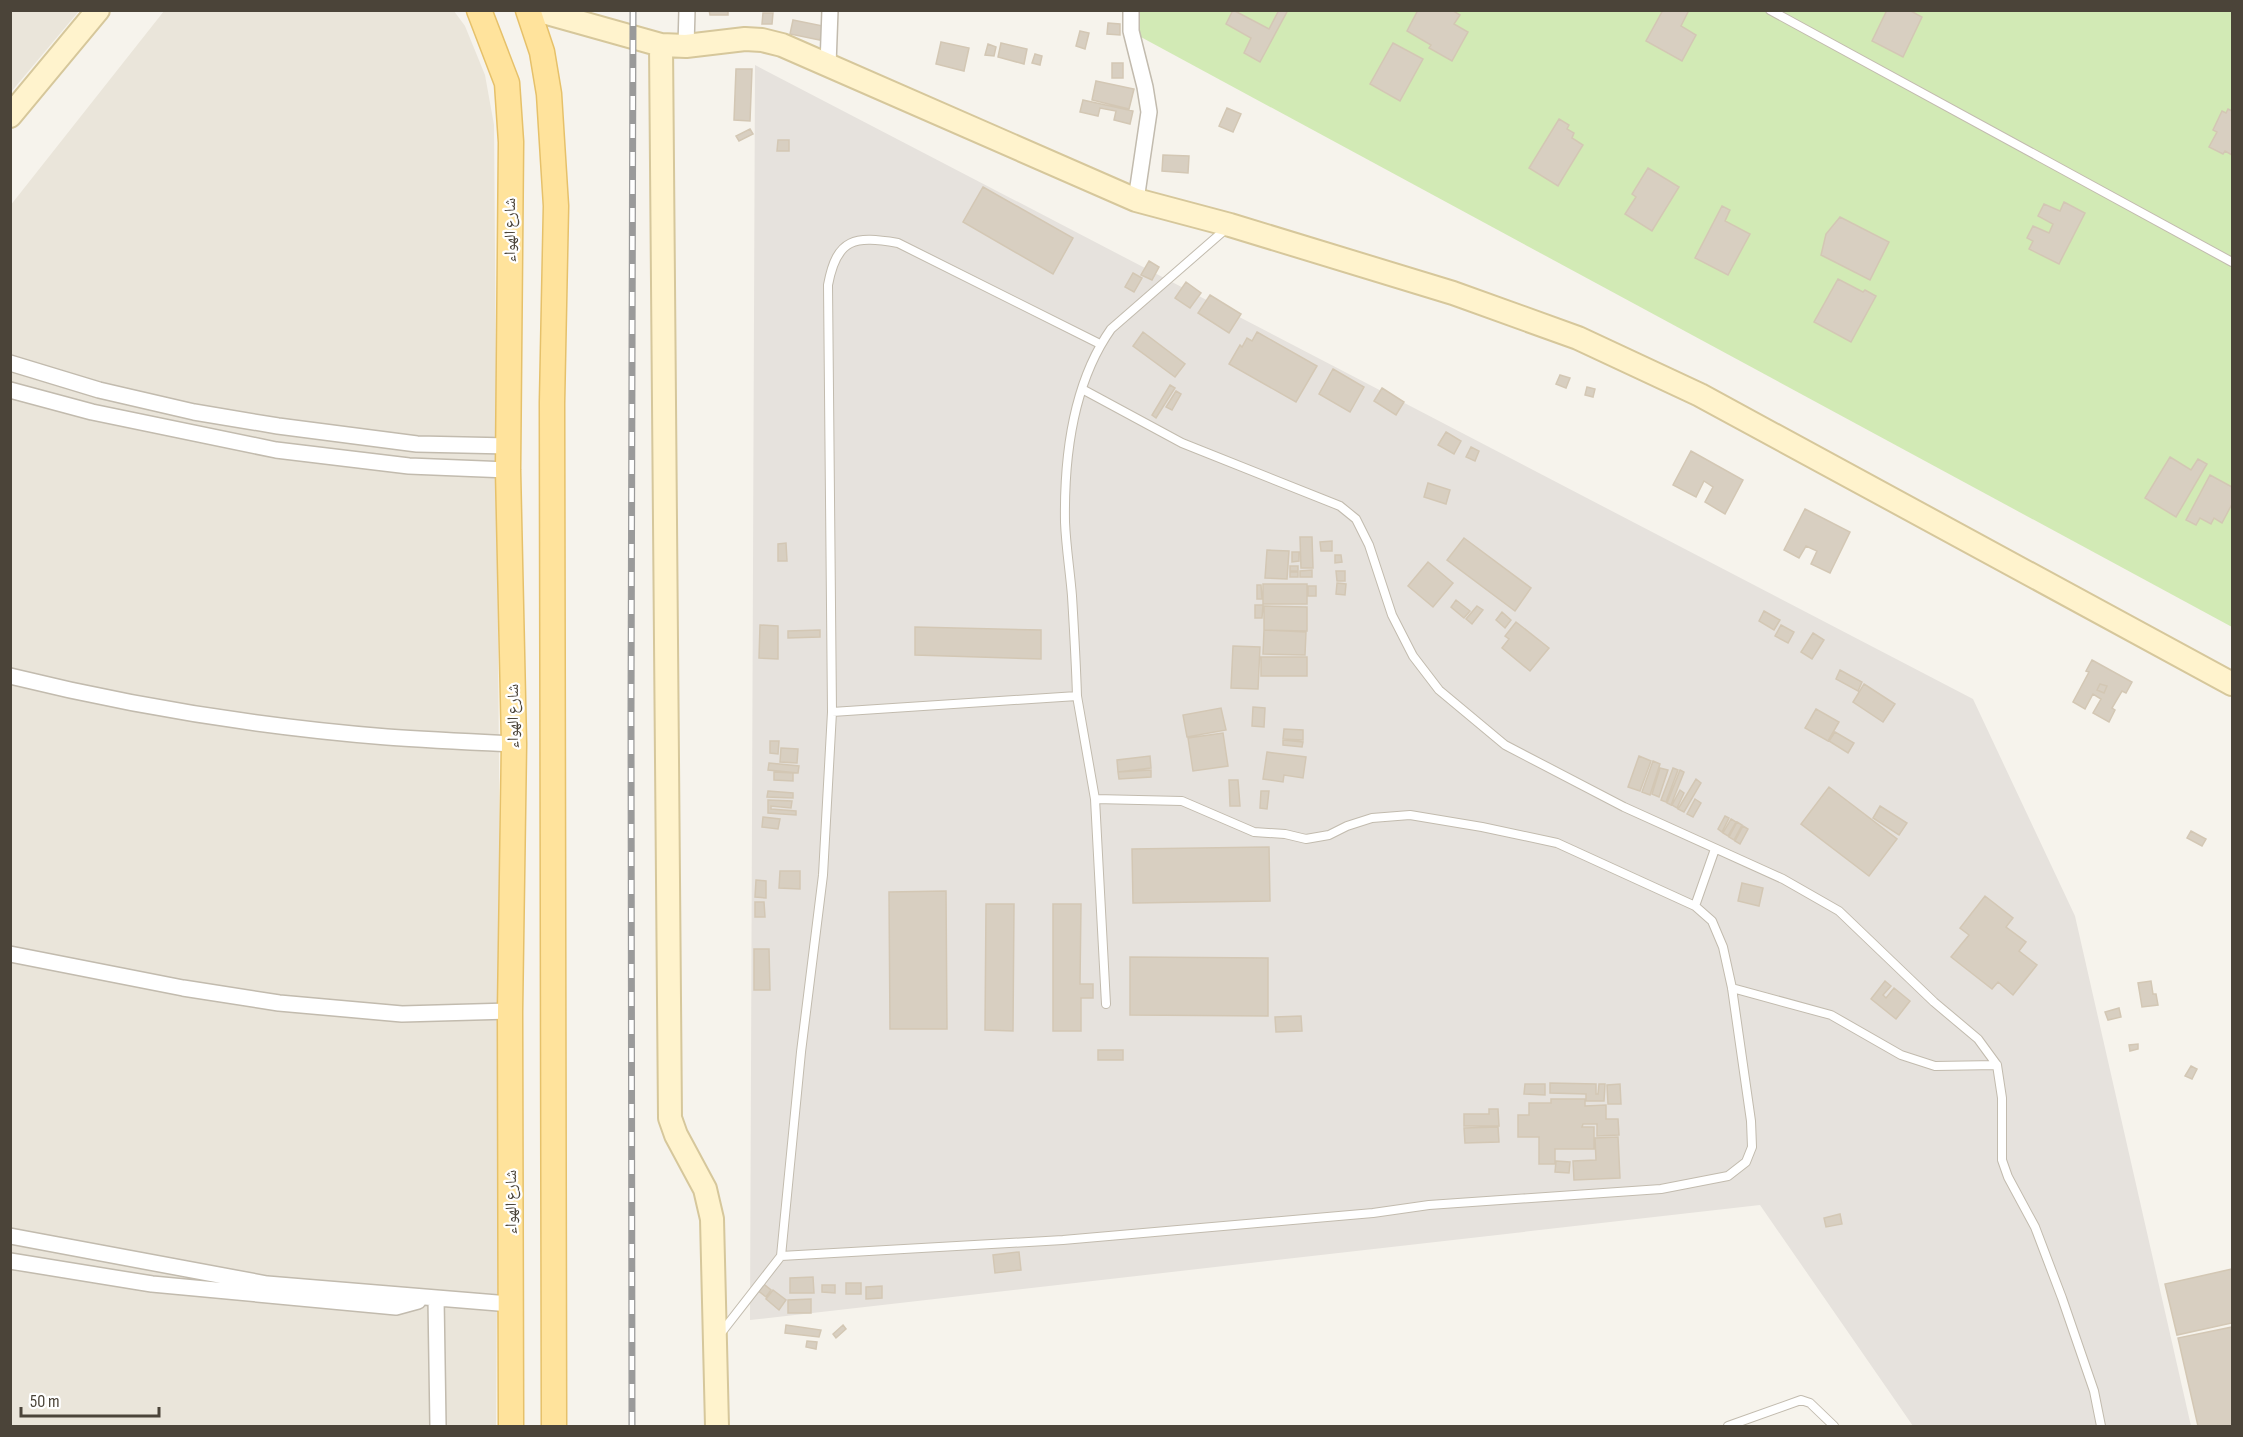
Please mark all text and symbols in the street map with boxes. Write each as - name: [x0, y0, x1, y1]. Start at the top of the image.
- street label: شارع الهواء: [501, 198, 520, 262]
- street label: شارع الهواء: [504, 684, 523, 748]
- street label: شارع الهواء: [502, 1170, 521, 1234]
- scale bar: [21, 1380, 159, 1418]
- text: 50 m: [30, 1391, 60, 1412]

